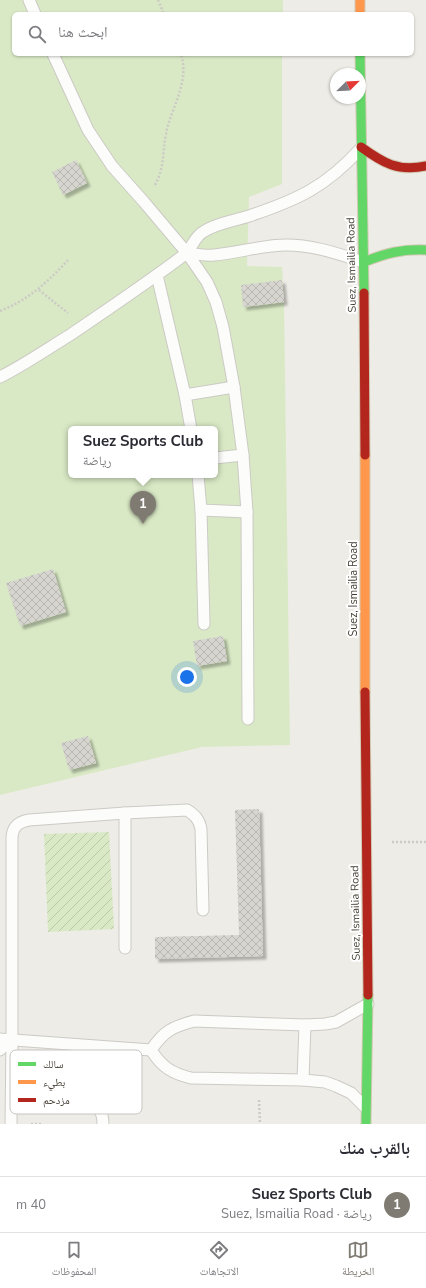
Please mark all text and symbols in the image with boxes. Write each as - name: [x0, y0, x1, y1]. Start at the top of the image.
- search box: [12, 12, 414, 56]
- text: ابحث هنا: [58, 22, 108, 42]
- icon: search: [26, 23, 48, 45]
- north arrow: [330, 68, 366, 104]
- street label: Suez, Ismailia Road: [343, 217, 360, 313]
- popup: [68, 426, 218, 478]
- text: Suez Sports Club: [83, 431, 203, 451]
- text: رياضة: [83, 452, 112, 470]
- pin: 1: [130, 491, 156, 524]
- street label: Suez, Ismailia Road: [346, 541, 361, 637]
- your location: [177, 667, 197, 687]
- street label: Suez, Ismailia Road: [347, 865, 364, 961]
- legend: [10, 1050, 142, 1114]
- text: سالك: [43, 1057, 63, 1072]
- text: بطيء: [43, 1075, 65, 1091]
- text: مزدحم: [43, 1093, 70, 1108]
- text: بالقرب منك: [339, 1137, 410, 1160]
- text: Suez Sports Club: [251, 1184, 372, 1204]
- text: 40 m: [16, 1196, 46, 1214]
- text: 1: [393, 1196, 401, 1214]
- text: رياضة · Suez, Ismailia Road: [221, 1205, 372, 1223]
- tab: المحفوظات: [52, 1239, 96, 1282]
- tab: الاتجاهات: [200, 1239, 239, 1282]
- tab: الخريطة: [342, 1239, 374, 1282]

